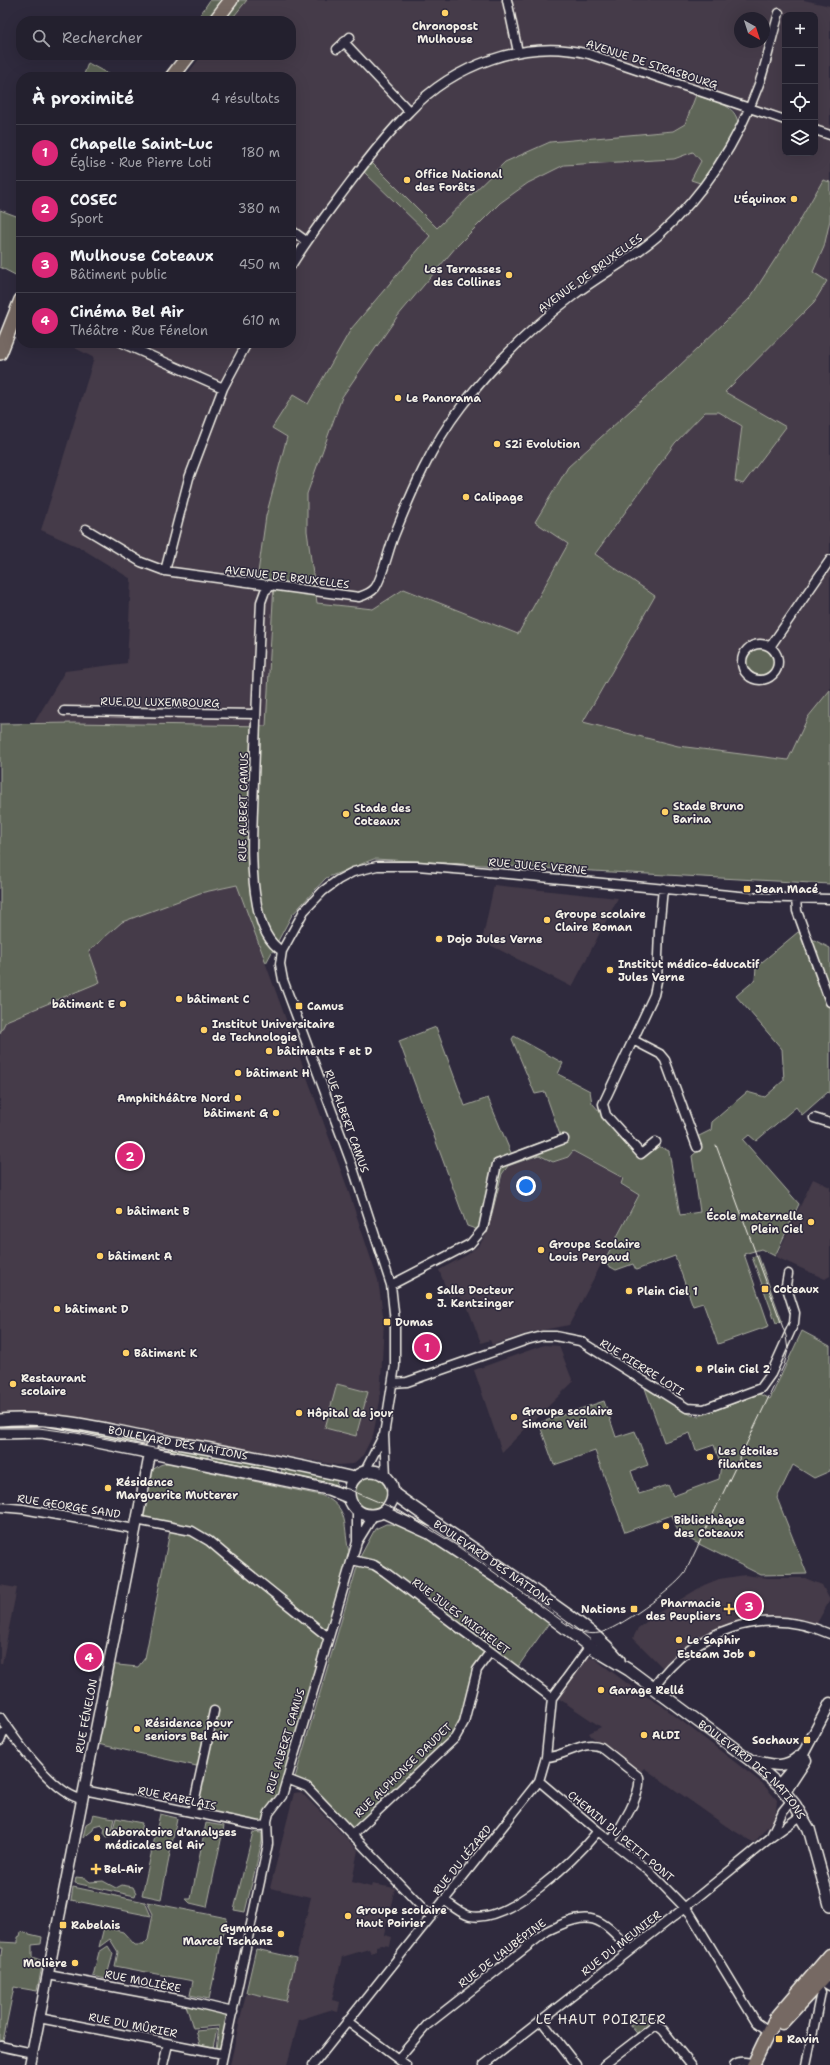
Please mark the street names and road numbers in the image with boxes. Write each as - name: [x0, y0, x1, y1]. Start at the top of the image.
- street label: AVENUE DE STRASBOURG: [584, 36, 720, 93]
- street label: AVENUE DE BRUXELLES: [535, 230, 645, 316]
- street label: AVENUE DE BRUXELLES: [224, 562, 350, 593]
- street label: RUE DU LUXEMBOURG: [100, 694, 220, 711]
- street label: RUE ALBERT CAMUS: [235, 752, 252, 862]
- street label: RUE JULES VERNE: [488, 855, 588, 878]
- street label: RUE ALBERT CAMUS: [321, 1067, 372, 1175]
- street label: RUE PIERRE LOTI: [597, 1336, 687, 1399]
- street label: BOULEVARD DES NATIONS: [107, 1423, 249, 1464]
- street label: RUE GEORGE SAND: [16, 1491, 122, 1522]
- street label: BOULEVARD DES NATIONS: [430, 1517, 555, 1610]
- street label: RUE JULES MICHELET: [409, 1575, 513, 1658]
- street label: RUE FÉNELON: [71, 1678, 101, 1754]
- street label: RUE ALBERT CAMUS: [262, 1687, 309, 1795]
- street label: BOULEVARD DES NATIONS: [695, 1717, 809, 1822]
- street label: RUE ALPHONSE DAUDET: [351, 1720, 456, 1821]
- street label: RUE RABELAIS: [136, 1783, 217, 1814]
- street label: CHEMIN DU PETIT PONT: [565, 1788, 677, 1885]
- street label: RUE DU LÉZARD: [429, 1822, 495, 1898]
- street label: RUE DU MEUNIER: [578, 1907, 665, 1979]
- street label: RUE DE L'AUBÉPINE: [455, 1915, 549, 1991]
- street label: RUE MOLIÈRE: [104, 1966, 183, 1996]
- street label: RUE DU MÛRIER: [87, 2009, 179, 2042]

